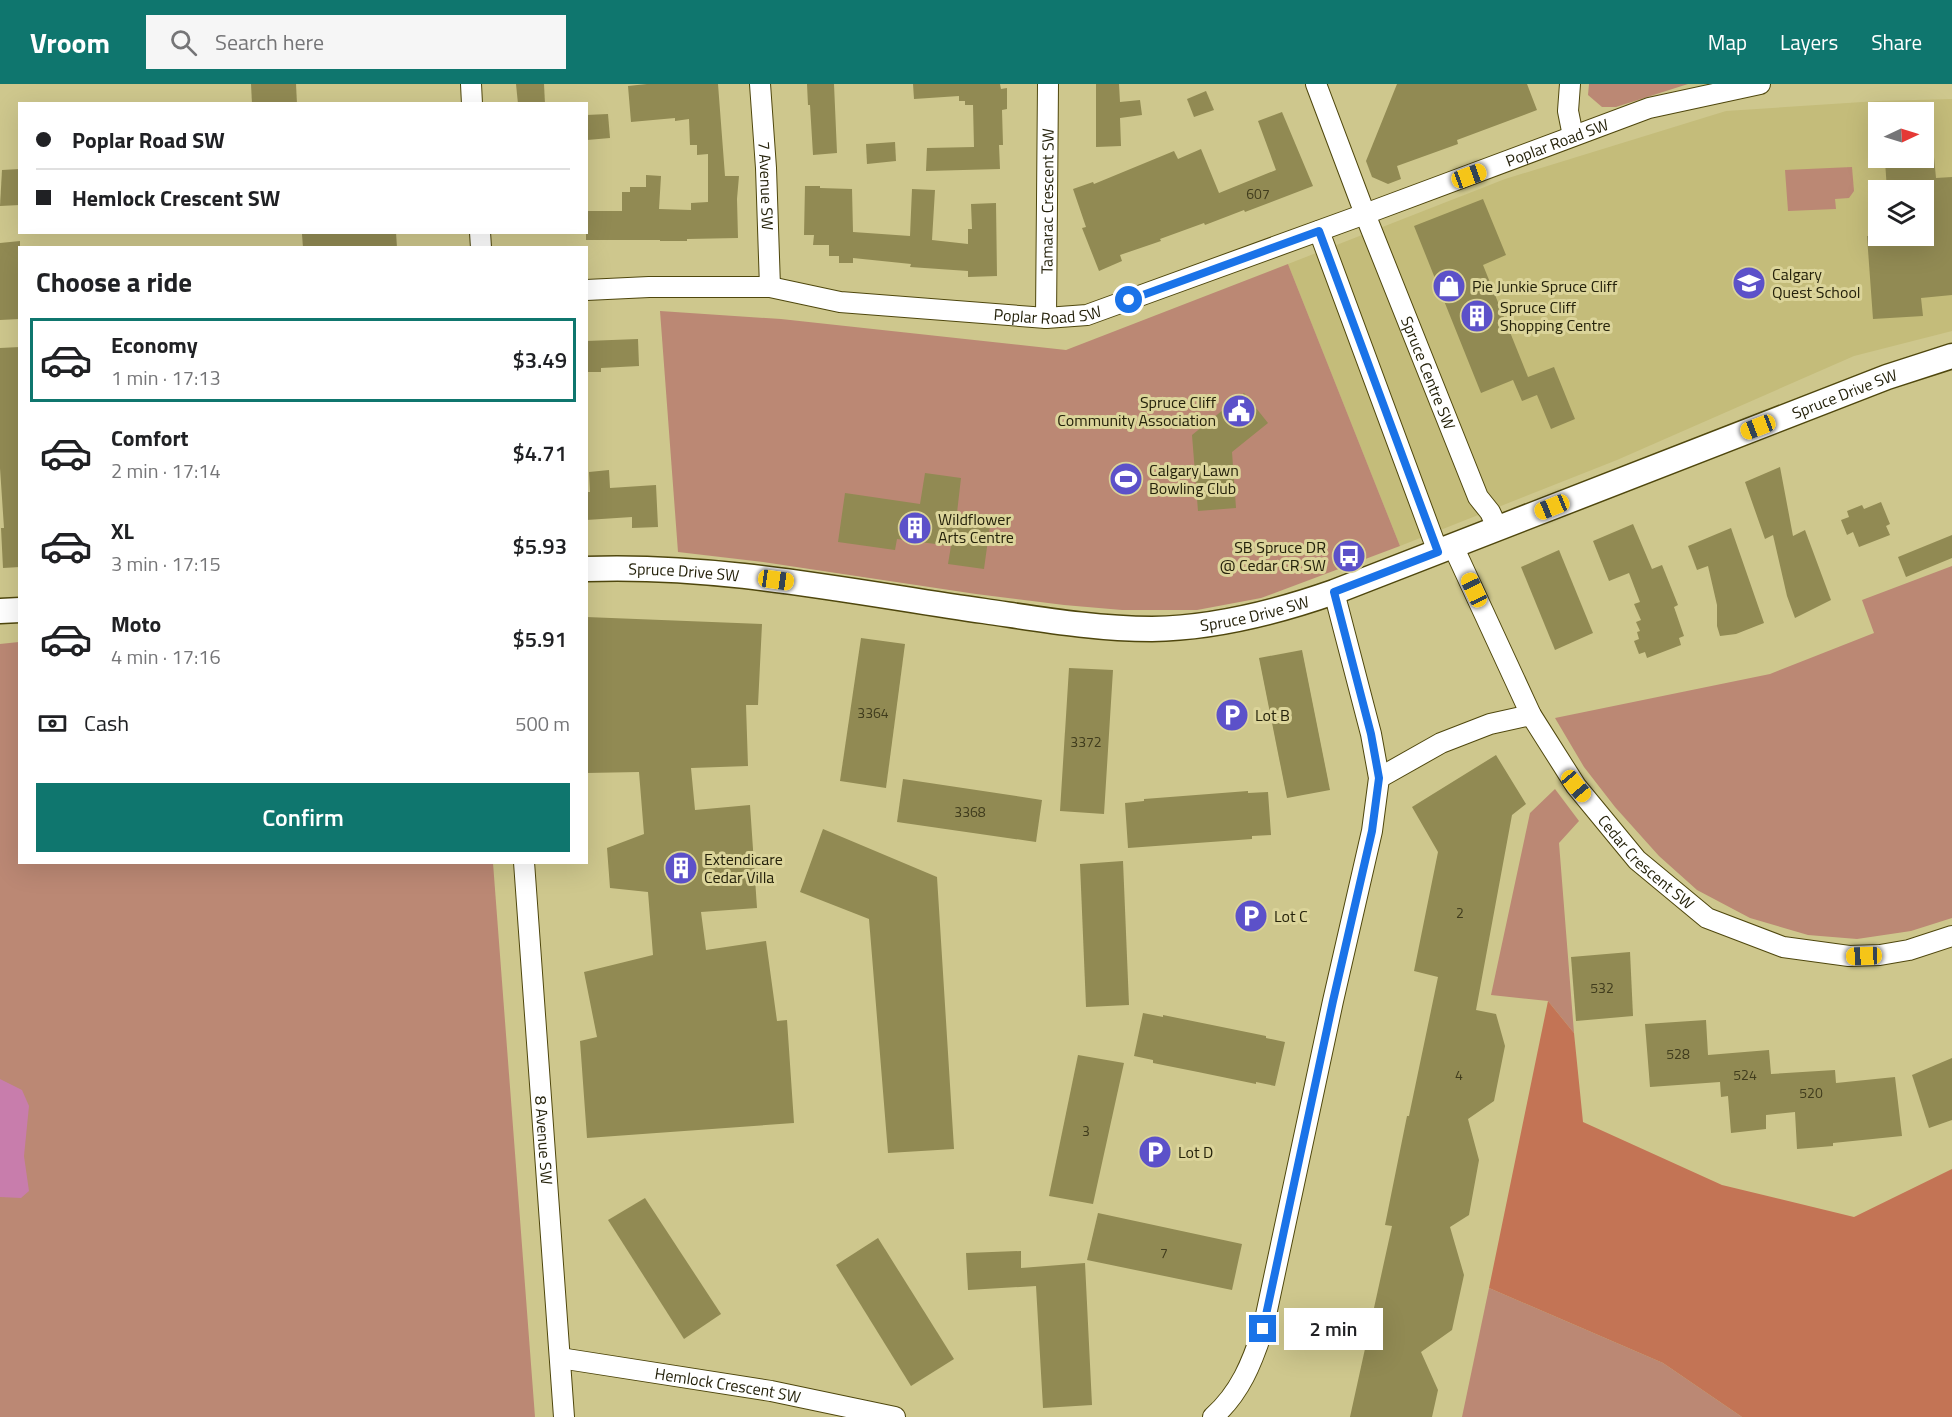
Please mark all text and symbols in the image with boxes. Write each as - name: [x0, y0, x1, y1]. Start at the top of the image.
- search box: [146, 15, 566, 69]
- text: Vroom: [30, 21, 110, 64]
- text: Search here: [215, 25, 324, 59]
- icon: search: [167, 26, 200, 59]
- text: Map: [1708, 26, 1747, 58]
- text: Layers: [1780, 26, 1838, 58]
- text: Share: [1871, 26, 1922, 58]
- north arrow: [1868, 102, 1934, 168]
- map controls: [1868, 102, 1934, 246]
- street label: Poplar Road SW: [1502, 112, 1612, 173]
- text: Poplar Road SW: [72, 123, 225, 157]
- street label: Tamarac Crescent SW: [1034, 128, 1060, 274]
- street label: 7 Avenue SW: [752, 140, 780, 231]
- car: [1449, 161, 1489, 191]
- button: layers: [1868, 180, 1934, 246]
- text: Hemlock Crescent SW: [72, 181, 280, 215]
- house number: 607: [1246, 183, 1270, 204]
- text: Choose a ride: [36, 261, 192, 302]
- place label: Calgary Quest School: [1772, 262, 1861, 304]
- school or university icon: Calgary Quest School: [1731, 265, 1767, 301]
- shop icon: Pie Junkie Spruce Cliff: [1431, 268, 1467, 304]
- place label: Pie Junkie Spruce Cliff: [1472, 274, 1618, 298]
- route start: [1115, 286, 1142, 313]
- place label: Spruce Cliff Shopping Centre: [1500, 295, 1611, 337]
- building icon: Spruce Cliff Shopping Centre: [1459, 298, 1495, 334]
- street label: Poplar Road SW: [993, 299, 1105, 330]
- street label: Spruce Centre SW: [1395, 313, 1462, 433]
- text: Economy: [111, 328, 198, 362]
- icon: car: [39, 333, 93, 387]
- text: $3.49: [512, 343, 567, 377]
- text: 1 min · 17:13: [111, 362, 221, 393]
- street label: Spruce Drive SW: [1788, 363, 1900, 425]
- place label: Spruce Cliff Community Association: [1057, 390, 1217, 432]
- public building icon: Spruce Cliff Community Association: [1221, 393, 1257, 429]
- car: [1738, 412, 1778, 442]
- text: Comfort: [111, 421, 189, 455]
- icon: car: [39, 426, 93, 480]
- text: $4.71: [512, 436, 567, 470]
- text: 2 min · 17:14: [111, 455, 221, 486]
- place label: Calgary Lawn Bowling Club: [1149, 458, 1239, 500]
- sports icon: Calgary Lawn Bowling Club: [1108, 461, 1144, 497]
- car: [1532, 492, 1572, 522]
- place label: Wildflower Arts Centre: [938, 507, 1014, 549]
- building icon: Wildflower Arts Centre: [897, 510, 933, 546]
- text: XL: [111, 514, 134, 548]
- icon: car: [39, 519, 93, 573]
- text: $5.93: [512, 529, 567, 563]
- place label: SB Spruce DR @ Cedar CR SW: [1220, 535, 1326, 577]
- bus stop icon: SB Spruce DR @ Cedar CR SW: [1331, 538, 1367, 574]
- text: 3 min · 17:15: [111, 548, 221, 579]
- street label: Spruce Drive SW: [628, 556, 741, 587]
- car: [757, 569, 795, 591]
- car: [1458, 570, 1490, 610]
- street label: Spruce Drive SW: [1199, 589, 1312, 637]
- text: Moto: [111, 607, 161, 641]
- icon: car: [39, 612, 93, 666]
- text: $5.91: [512, 622, 567, 656]
- text: 4 min · 17:16: [111, 641, 221, 672]
- parking icon: Lot B: [1214, 697, 1250, 733]
- house number: 3364: [857, 702, 889, 723]
- place label: Lot B: [1255, 703, 1290, 727]
- text: Cash: [84, 706, 129, 740]
- icon: cash: [36, 707, 69, 740]
- text: 500 m: [515, 708, 570, 739]
- house number: 3372: [1070, 731, 1102, 752]
- car: [1558, 766, 1594, 806]
- button: Confirm: [36, 783, 570, 852]
- house number: 3368: [954, 801, 986, 822]
- street label: Cedar Crescent SW: [1592, 809, 1700, 915]
- place label: Extendicare Cedar Villa: [704, 847, 783, 889]
- building icon: Extendicare Cedar Villa: [663, 850, 699, 886]
- parking icon: Lot C: [1233, 898, 1269, 934]
- house number: 2: [1456, 902, 1464, 923]
- place label: Lot C: [1274, 904, 1308, 928]
- car: [1846, 946, 1882, 966]
- house number: 532: [1590, 977, 1614, 998]
- house number: 528: [1666, 1043, 1690, 1064]
- house number: 4: [1455, 1064, 1463, 1085]
- house number: 524: [1733, 1064, 1757, 1085]
- house number: 520: [1799, 1082, 1823, 1103]
- street label: 8 Avenue SW: [529, 1095, 559, 1186]
- house number: 3: [1082, 1120, 1090, 1141]
- parking icon: Lot D: [1137, 1134, 1173, 1170]
- place label: Lot D: [1178, 1140, 1213, 1164]
- house number: 7: [1160, 1242, 1168, 1263]
- callout: 2 min: [1284, 1308, 1383, 1350]
- text: 2 min: [1309, 1313, 1358, 1344]
- route end: [1249, 1315, 1276, 1342]
- street label: Hemlock Crescent SW: [653, 1361, 803, 1409]

